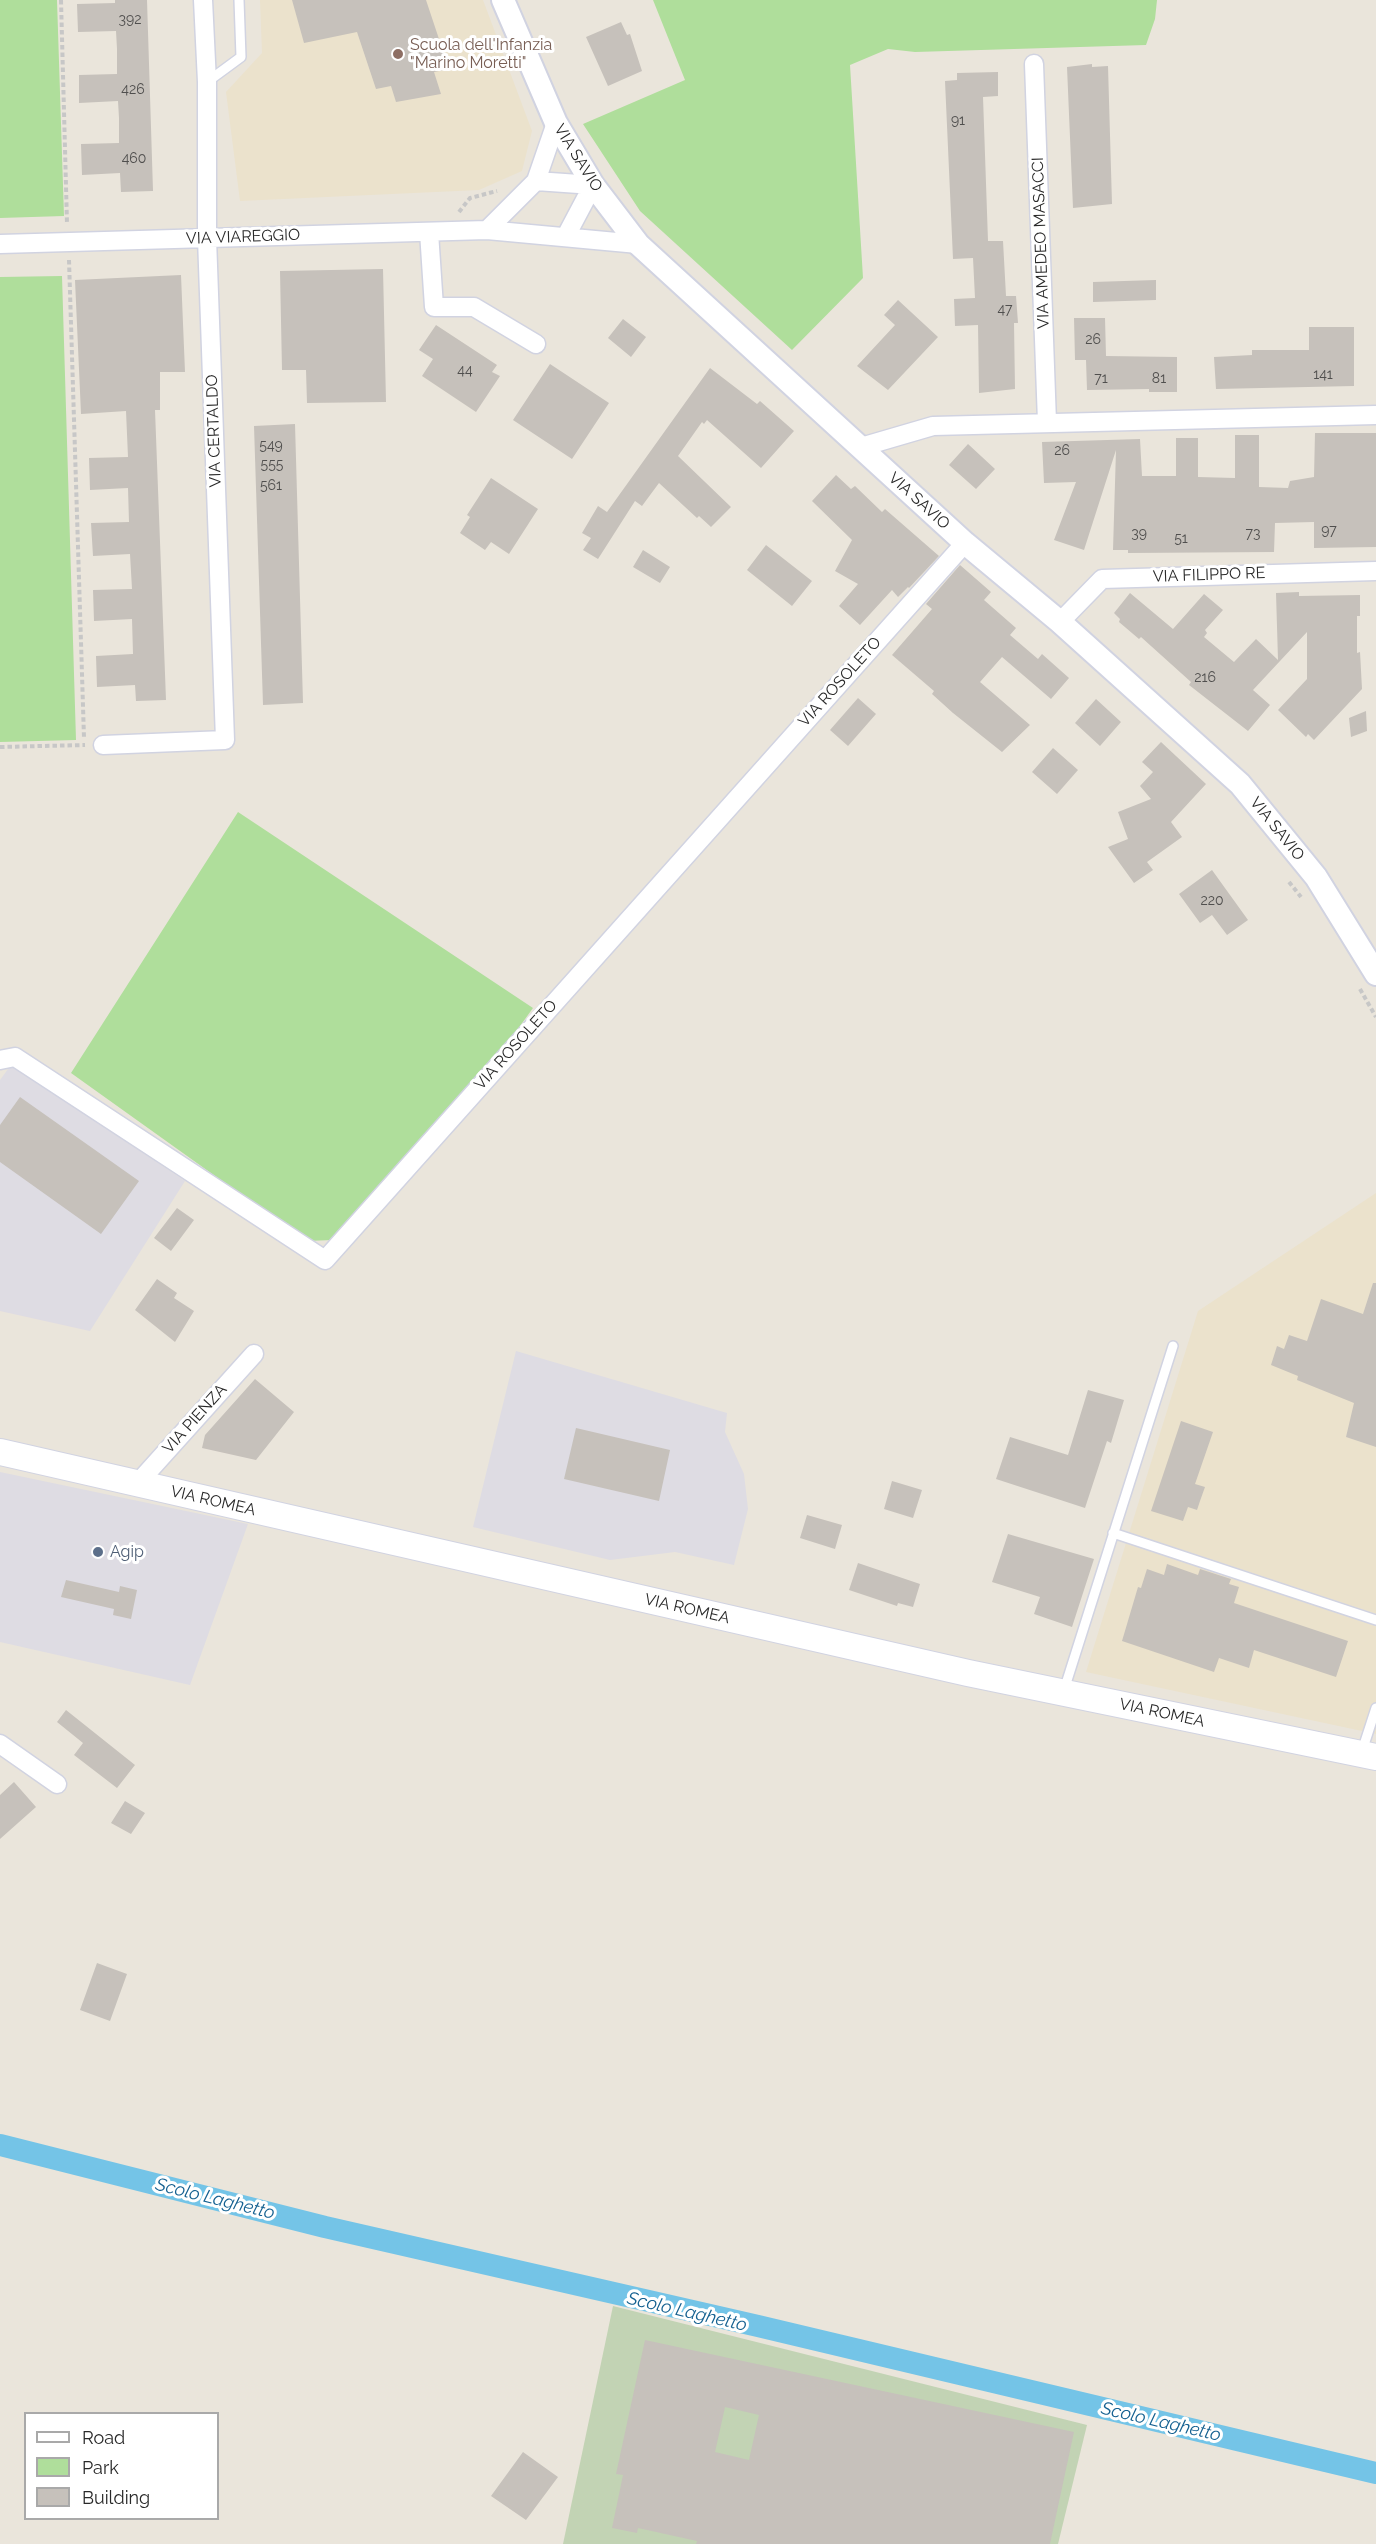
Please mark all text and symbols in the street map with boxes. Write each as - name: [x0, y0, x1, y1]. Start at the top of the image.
- house number: 392: [119, 12, 141, 28]
- place label: Scuola dell'Infanzia "Marino Moretti": [410, 35, 552, 73]
- marker: Scuola dell'Infanzia "Marino Moretti": [391, 47, 405, 61]
- house number: 426: [121, 82, 145, 98]
- house number: 91: [951, 113, 965, 129]
- street label: VIA SAVIO: [550, 121, 606, 195]
- house number: 460: [122, 151, 146, 167]
- street label: VIA AMEDEO MASACCI: [1028, 157, 1054, 329]
- street label: VIA VIAREGGIO: [186, 225, 300, 249]
- house number: 47: [997, 302, 1013, 318]
- house number: 26: [1085, 332, 1101, 348]
- house number: 44: [457, 363, 473, 379]
- house number: 141: [1313, 367, 1333, 383]
- house number: 71: [1094, 371, 1108, 387]
- house number: 81: [1152, 371, 1166, 387]
- street label: VIA CERTALDO: [202, 374, 226, 488]
- house number: 549: [259, 438, 283, 454]
- house number: 26: [1054, 443, 1070, 459]
- house number: 555: [261, 457, 283, 473]
- street label: VIA SAVIO: [884, 468, 954, 534]
- house number: 561: [260, 478, 282, 494]
- house number: 97: [1321, 523, 1337, 539]
- house number: 39: [1131, 526, 1147, 542]
- house number: 73: [1246, 526, 1260, 542]
- house number: 51: [1174, 531, 1188, 547]
- street label: VIA FILIPPO RE: [1152, 563, 1266, 587]
- street label: VIA ROSOLETO: [795, 633, 885, 731]
- house number: 216: [1194, 670, 1216, 686]
- street label: VIA SAVIO: [1246, 793, 1308, 865]
- house number: 220: [1200, 893, 1224, 909]
- street label: VIA ROSOLETO: [471, 996, 561, 1094]
- street label: VIA PIENZA: [159, 1380, 231, 1458]
- street label: VIA ROMEA: [169, 1482, 257, 1520]
- place label: Agip: [110, 1542, 144, 1562]
- marker: Agip: [91, 1545, 105, 1559]
- street label: VIA ROMEA: [643, 1590, 731, 1628]
- street label: VIA ROMEA: [1118, 1695, 1206, 1731]
- water label: Scolo Laghetto: [153, 2174, 277, 2224]
- water label: Scolo Laghetto: [625, 2288, 749, 2336]
- water label: Scolo Laghetto: [1099, 2398, 1223, 2446]
- legend: [24, 2412, 219, 2520]
- text: Road: [82, 2427, 125, 2448]
- text: Park: [82, 2457, 119, 2478]
- text: Building: [82, 2487, 150, 2508]

